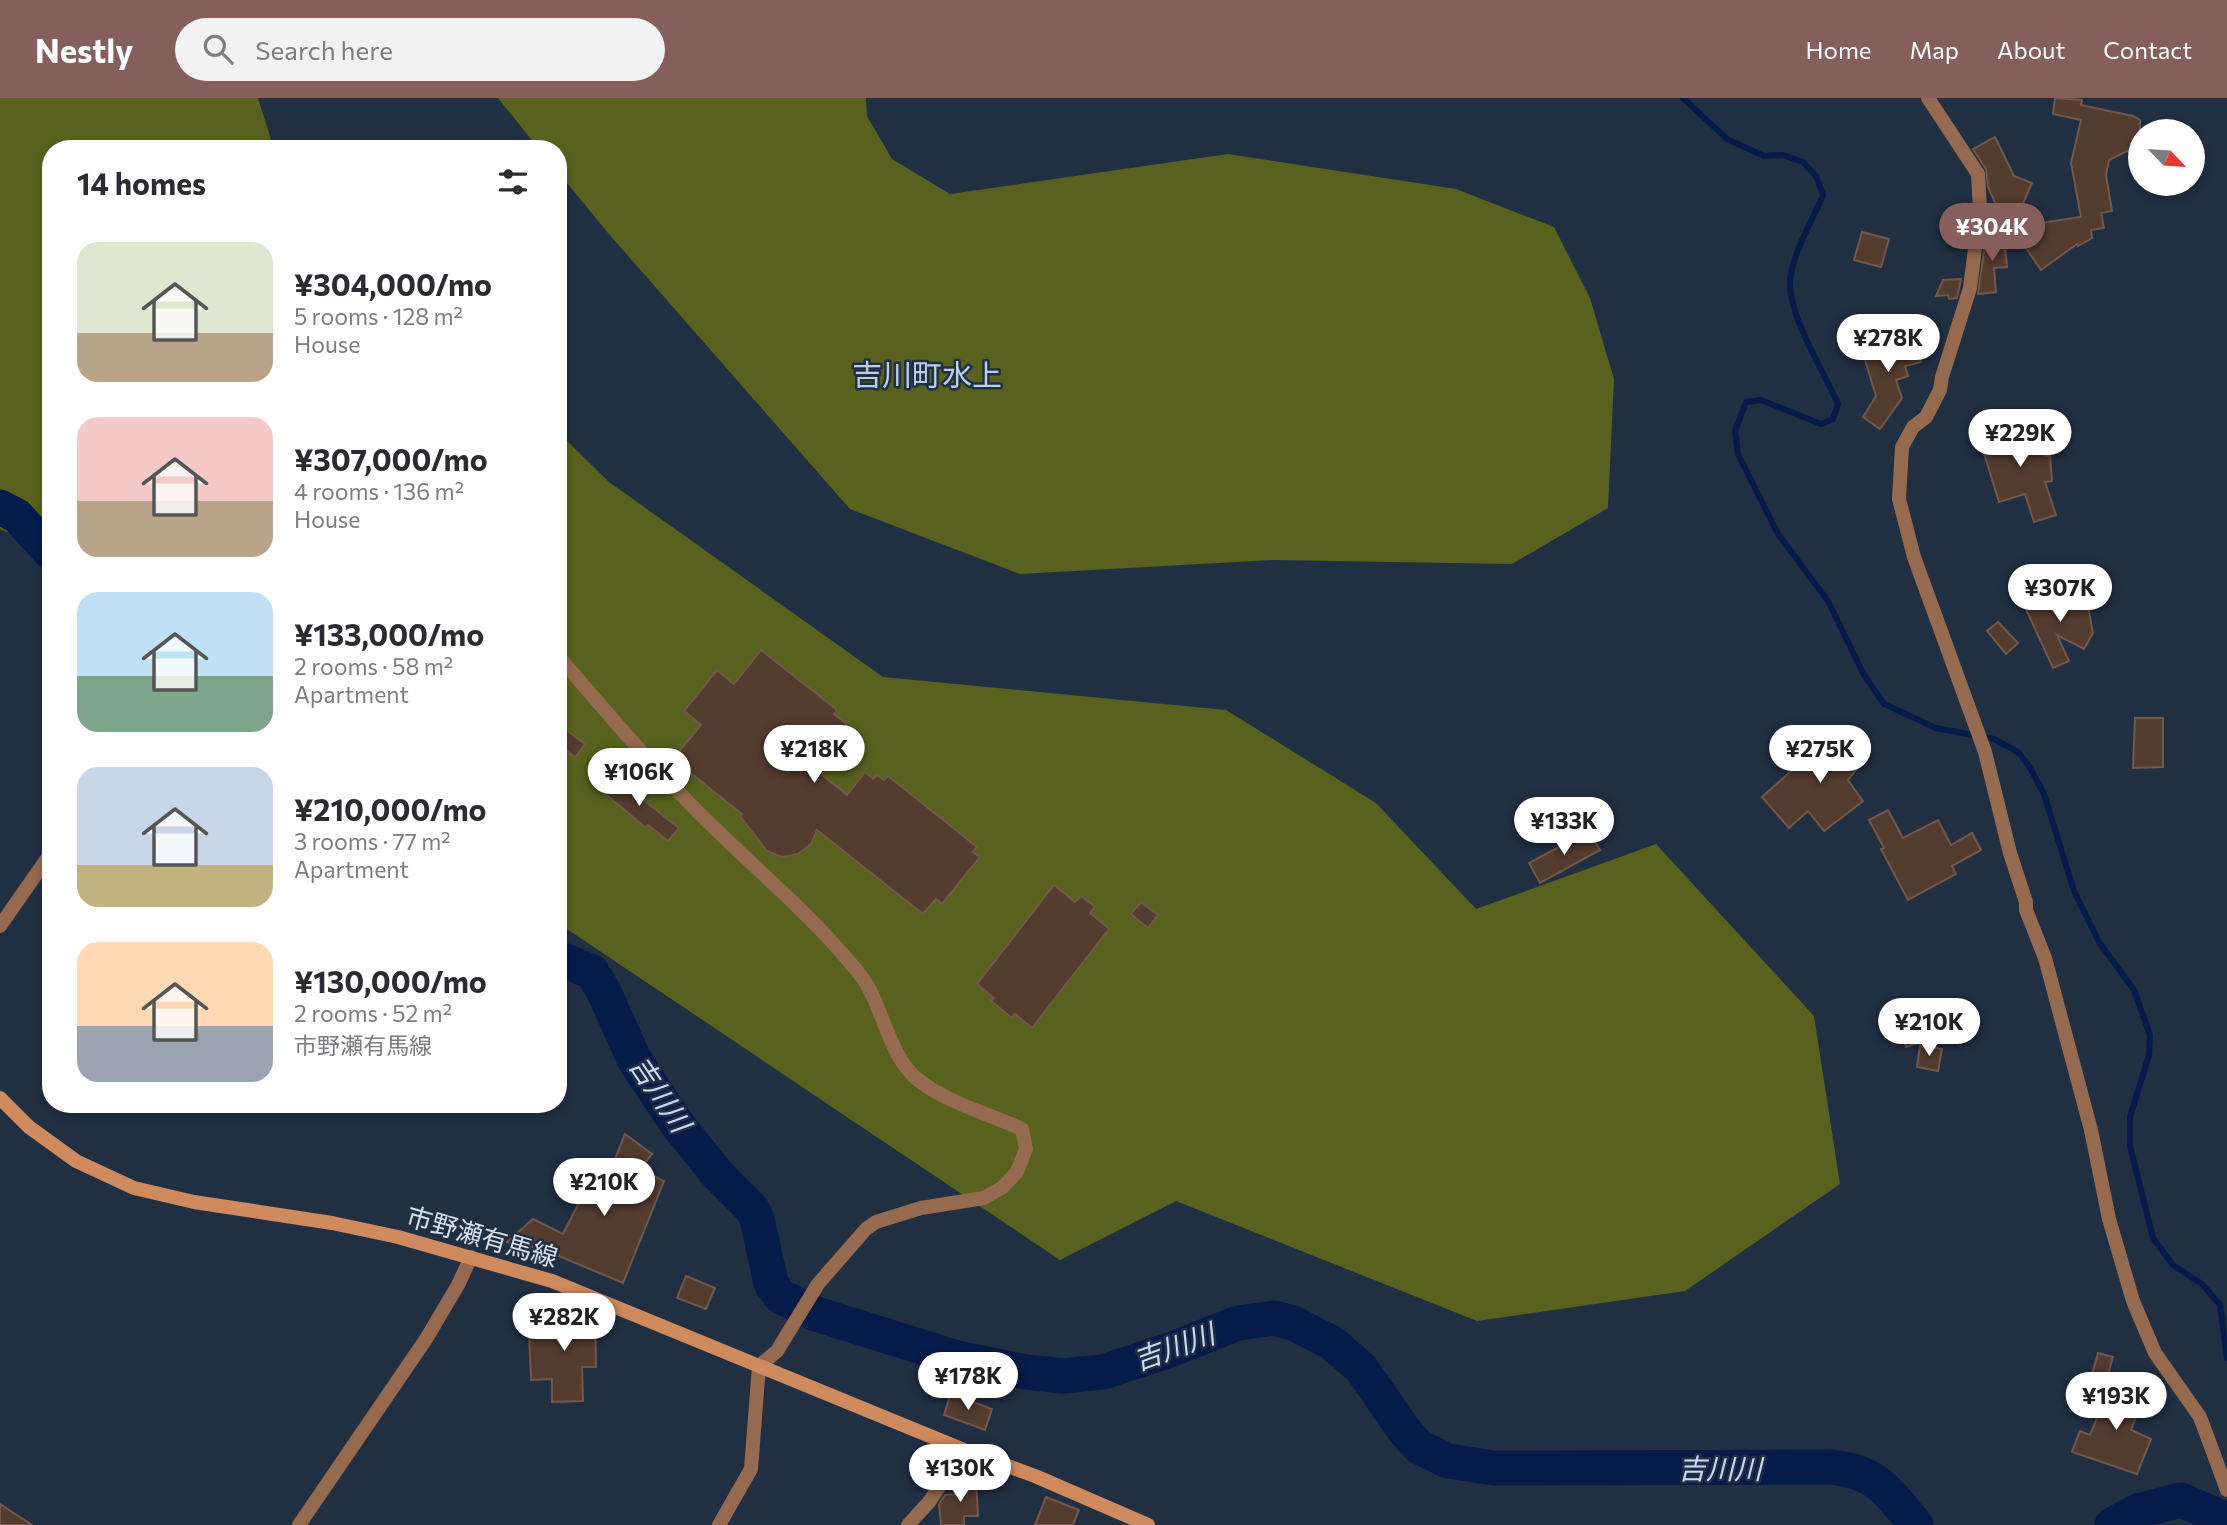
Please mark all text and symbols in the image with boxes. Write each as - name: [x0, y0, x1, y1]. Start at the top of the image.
- search box: [175, 18, 665, 81]
- text: Nestly: [35, 29, 133, 70]
- icon: search: [199, 30, 237, 68]
- text: Search here: [255, 34, 393, 65]
- text: Home: [1806, 35, 1872, 64]
- text: Map: [1910, 35, 1959, 64]
- text: About: [1997, 35, 2065, 64]
- text: Contact: [2103, 35, 2192, 64]
- north arrow: [2128, 119, 2205, 196]
- map controls: [2128, 119, 2205, 196]
- icon: filters: [494, 163, 532, 201]
- text: 14 homes: [77, 164, 206, 201]
- pin: ¥304K: [1943, 204, 2041, 263]
- text: ¥304K: [1955, 212, 2029, 240]
- text: ¥304,000/mo: [294, 265, 492, 302]
- icon: home: [133, 270, 217, 354]
- text: 5 rooms · 128 m²: [294, 302, 463, 330]
- pin: ¥278K: [1839, 314, 1937, 374]
- text: ¥278K: [1853, 323, 1923, 351]
- text: House: [294, 330, 360, 358]
- district label: 吉川町水上: [852, 355, 1002, 392]
- pin: ¥229K: [1971, 410, 2069, 469]
- text: ¥229K: [1984, 418, 2056, 446]
- text: ¥307,000/mo: [294, 440, 488, 477]
- icon: home: [133, 445, 217, 529]
- text: 4 rooms · 136 m²: [294, 477, 464, 505]
- text: House: [294, 505, 360, 533]
- pin: ¥307K: [2011, 564, 2109, 624]
- text: ¥307K: [2024, 573, 2096, 601]
- text: ¥133,000/mo: [294, 615, 484, 652]
- icon: home: [133, 620, 217, 704]
- text: 2 rooms · 58 m²: [294, 652, 453, 680]
- text: Apartment: [294, 680, 409, 708]
- pin: ¥218K: [765, 726, 863, 785]
- pin: ¥275K: [1771, 726, 1869, 785]
- text: ¥218K: [780, 734, 848, 762]
- text: ¥275K: [1785, 734, 1855, 762]
- pin: ¥106K: [590, 748, 688, 808]
- text: ¥106K: [604, 757, 674, 785]
- text: ¥210,000/mo: [294, 790, 486, 827]
- icon: home: [133, 795, 217, 879]
- pin: ¥133K: [1515, 798, 1613, 857]
- text: ¥133K: [1530, 806, 1598, 834]
- text: 3 rooms · 77 m²: [294, 827, 451, 855]
- text: Apartment: [294, 855, 409, 883]
- text: ¥130,000/mo: [294, 962, 487, 999]
- icon: home: [133, 970, 217, 1054]
- pin: ¥210K: [1880, 998, 1978, 1058]
- text: 2 rooms · 52 m²: [294, 999, 452, 1027]
- text: ¥210K: [1894, 1007, 1964, 1035]
- text: 市野瀬有馬線: [294, 1031, 432, 1059]
- water label: 吉川川: [623, 1049, 700, 1140]
- pin: ¥210K: [555, 1158, 653, 1218]
- text: ¥210K: [569, 1167, 639, 1195]
- street label: 市野瀬有馬線: [403, 1199, 562, 1272]
- pin: ¥282K: [515, 1294, 613, 1353]
- text: ¥282K: [529, 1302, 600, 1330]
- water label: 吉川川: [1128, 1315, 1222, 1376]
- pin: ¥178K: [919, 1352, 1017, 1412]
- text: ¥178K: [934, 1361, 1002, 1389]
- pin: ¥193K: [2067, 1372, 2165, 1432]
- text: ¥193K: [2082, 1381, 2150, 1409]
- pin: ¥130K: [911, 1444, 1009, 1504]
- water label: 吉川川: [1678, 1451, 1765, 1485]
- text: ¥130K: [925, 1453, 995, 1481]

